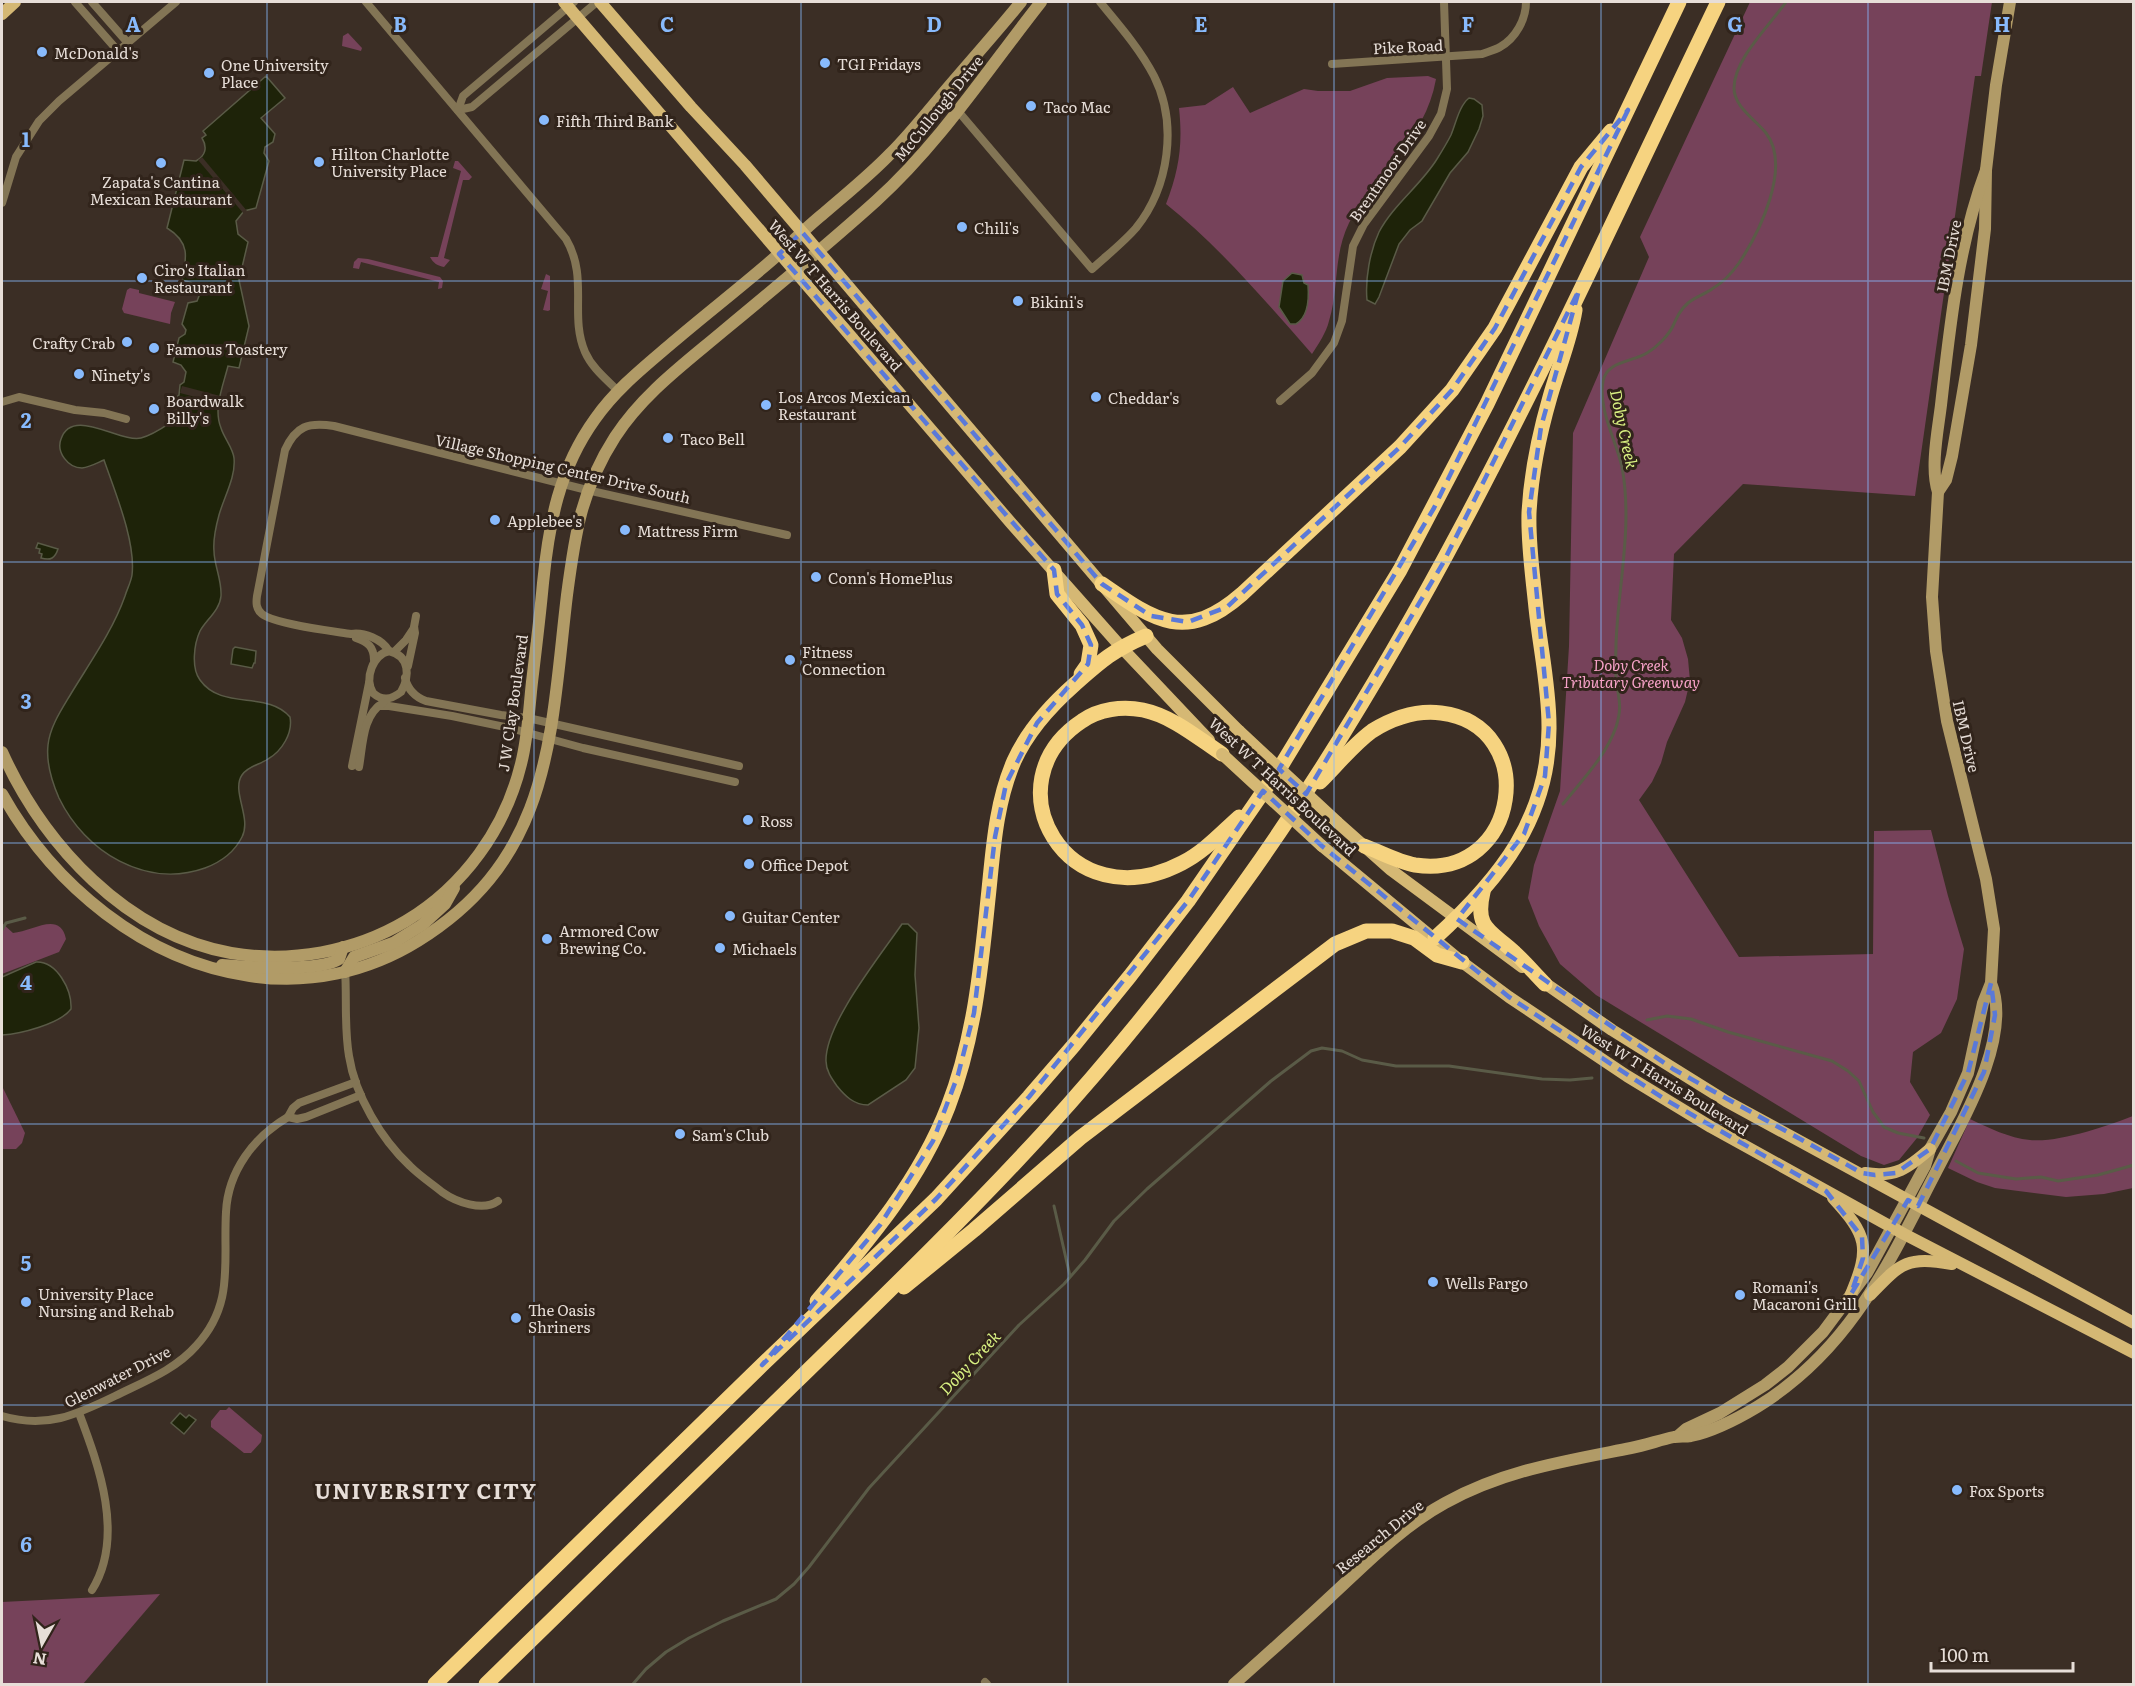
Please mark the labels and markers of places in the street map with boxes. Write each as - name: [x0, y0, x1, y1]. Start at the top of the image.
- place label: McDonald's: [54, 41, 138, 64]
- marker: McDonald's: [35, 45, 49, 59]
- place label: TGI Fridays: [837, 52, 921, 75]
- place label: One University Place: [221, 53, 329, 93]
- marker: TGI Fridays: [818, 56, 832, 70]
- marker: One University Place: [202, 66, 216, 80]
- place label: Taco Mac: [1043, 95, 1111, 118]
- marker: Taco Mac: [1024, 99, 1038, 113]
- place label: Fifth Third Bank: [556, 109, 675, 132]
- marker: Fifth Third Bank: [537, 113, 551, 127]
- place label: Hilton Charlotte University Place: [331, 142, 449, 182]
- marker: Hilton Charlotte University Place: [312, 155, 326, 169]
- marker: Zapata's Cantina Mexican Restaurant: [154, 156, 168, 170]
- place label: Zapata's Cantina Mexican Restaurant: [90, 170, 232, 210]
- place label: Chili's: [974, 216, 1019, 239]
- marker: Chili's: [955, 220, 969, 234]
- place label: Ciro's Italian Restaurant: [154, 258, 245, 298]
- marker: Ciro's Italian Restaurant: [135, 271, 149, 285]
- place label: Bikini's: [1030, 290, 1084, 313]
- marker: Bikini's: [1011, 294, 1025, 308]
- place label: Crafty Crab: [32, 331, 115, 354]
- marker: Crafty Crab: [120, 335, 134, 349]
- place label: Famous Toastery: [166, 337, 288, 360]
- marker: Famous Toastery: [147, 341, 161, 355]
- place label: Ninety's: [91, 363, 150, 386]
- marker: Ninety's: [72, 367, 86, 381]
- place label: Los Arcos Mexican Restaurant: [778, 385, 911, 425]
- place label: Cheddar's: [1108, 386, 1179, 409]
- place label: Boardwalk Billy's: [166, 389, 244, 429]
- marker: Cheddar's: [1089, 390, 1103, 404]
- marker: Los Arcos Mexican Restaurant: [759, 398, 773, 412]
- marker: Boardwalk Billy's: [147, 402, 161, 416]
- place label: Taco Bell: [680, 427, 745, 450]
- marker: Taco Bell: [661, 431, 675, 445]
- place label: Applebee's: [507, 509, 582, 532]
- marker: Applebee's: [488, 513, 502, 527]
- place label: Mattress Firm: [637, 519, 738, 542]
- marker: Mattress Firm: [618, 523, 632, 537]
- place label: Conn's HomePlus: [828, 566, 953, 589]
- marker: Conn's HomePlus: [809, 570, 823, 584]
- place label: Fitness Connection: [802, 640, 886, 680]
- marker: Fitness Connection: [783, 653, 797, 667]
- place label: Ross: [760, 809, 793, 832]
- marker: Ross: [741, 813, 755, 827]
- place label: Office Depot: [761, 853, 849, 876]
- marker: Office Depot: [742, 857, 756, 871]
- place label: Guitar Center: [742, 905, 840, 928]
- marker: Guitar Center: [723, 909, 737, 923]
- place label: Armored Cow Brewing Co.: [559, 919, 659, 959]
- marker: Armored Cow Brewing Co.: [540, 932, 554, 946]
- place label: Michaels: [732, 937, 797, 960]
- marker: Michaels: [713, 941, 727, 955]
- place label: Sam's Club: [692, 1123, 769, 1146]
- marker: Sam's Club: [673, 1127, 687, 1141]
- place label: Wells Fargo: [1445, 1271, 1528, 1294]
- marker: Wells Fargo: [1426, 1275, 1440, 1289]
- place label: Romani's Macaroni Grill: [1752, 1275, 1857, 1315]
- place label: University Place Nursing and Rehab: [38, 1282, 174, 1322]
- marker: Romani's Macaroni Grill: [1733, 1288, 1747, 1302]
- marker: University Place Nursing and Rehab: [19, 1295, 33, 1309]
- place label: The Oasis Shriners: [528, 1298, 595, 1338]
- marker: The Oasis Shriners: [509, 1311, 523, 1325]
- place label: Fox Sports: [1969, 1479, 2044, 1502]
- marker: Fox Sports: [1950, 1483, 1964, 1497]

